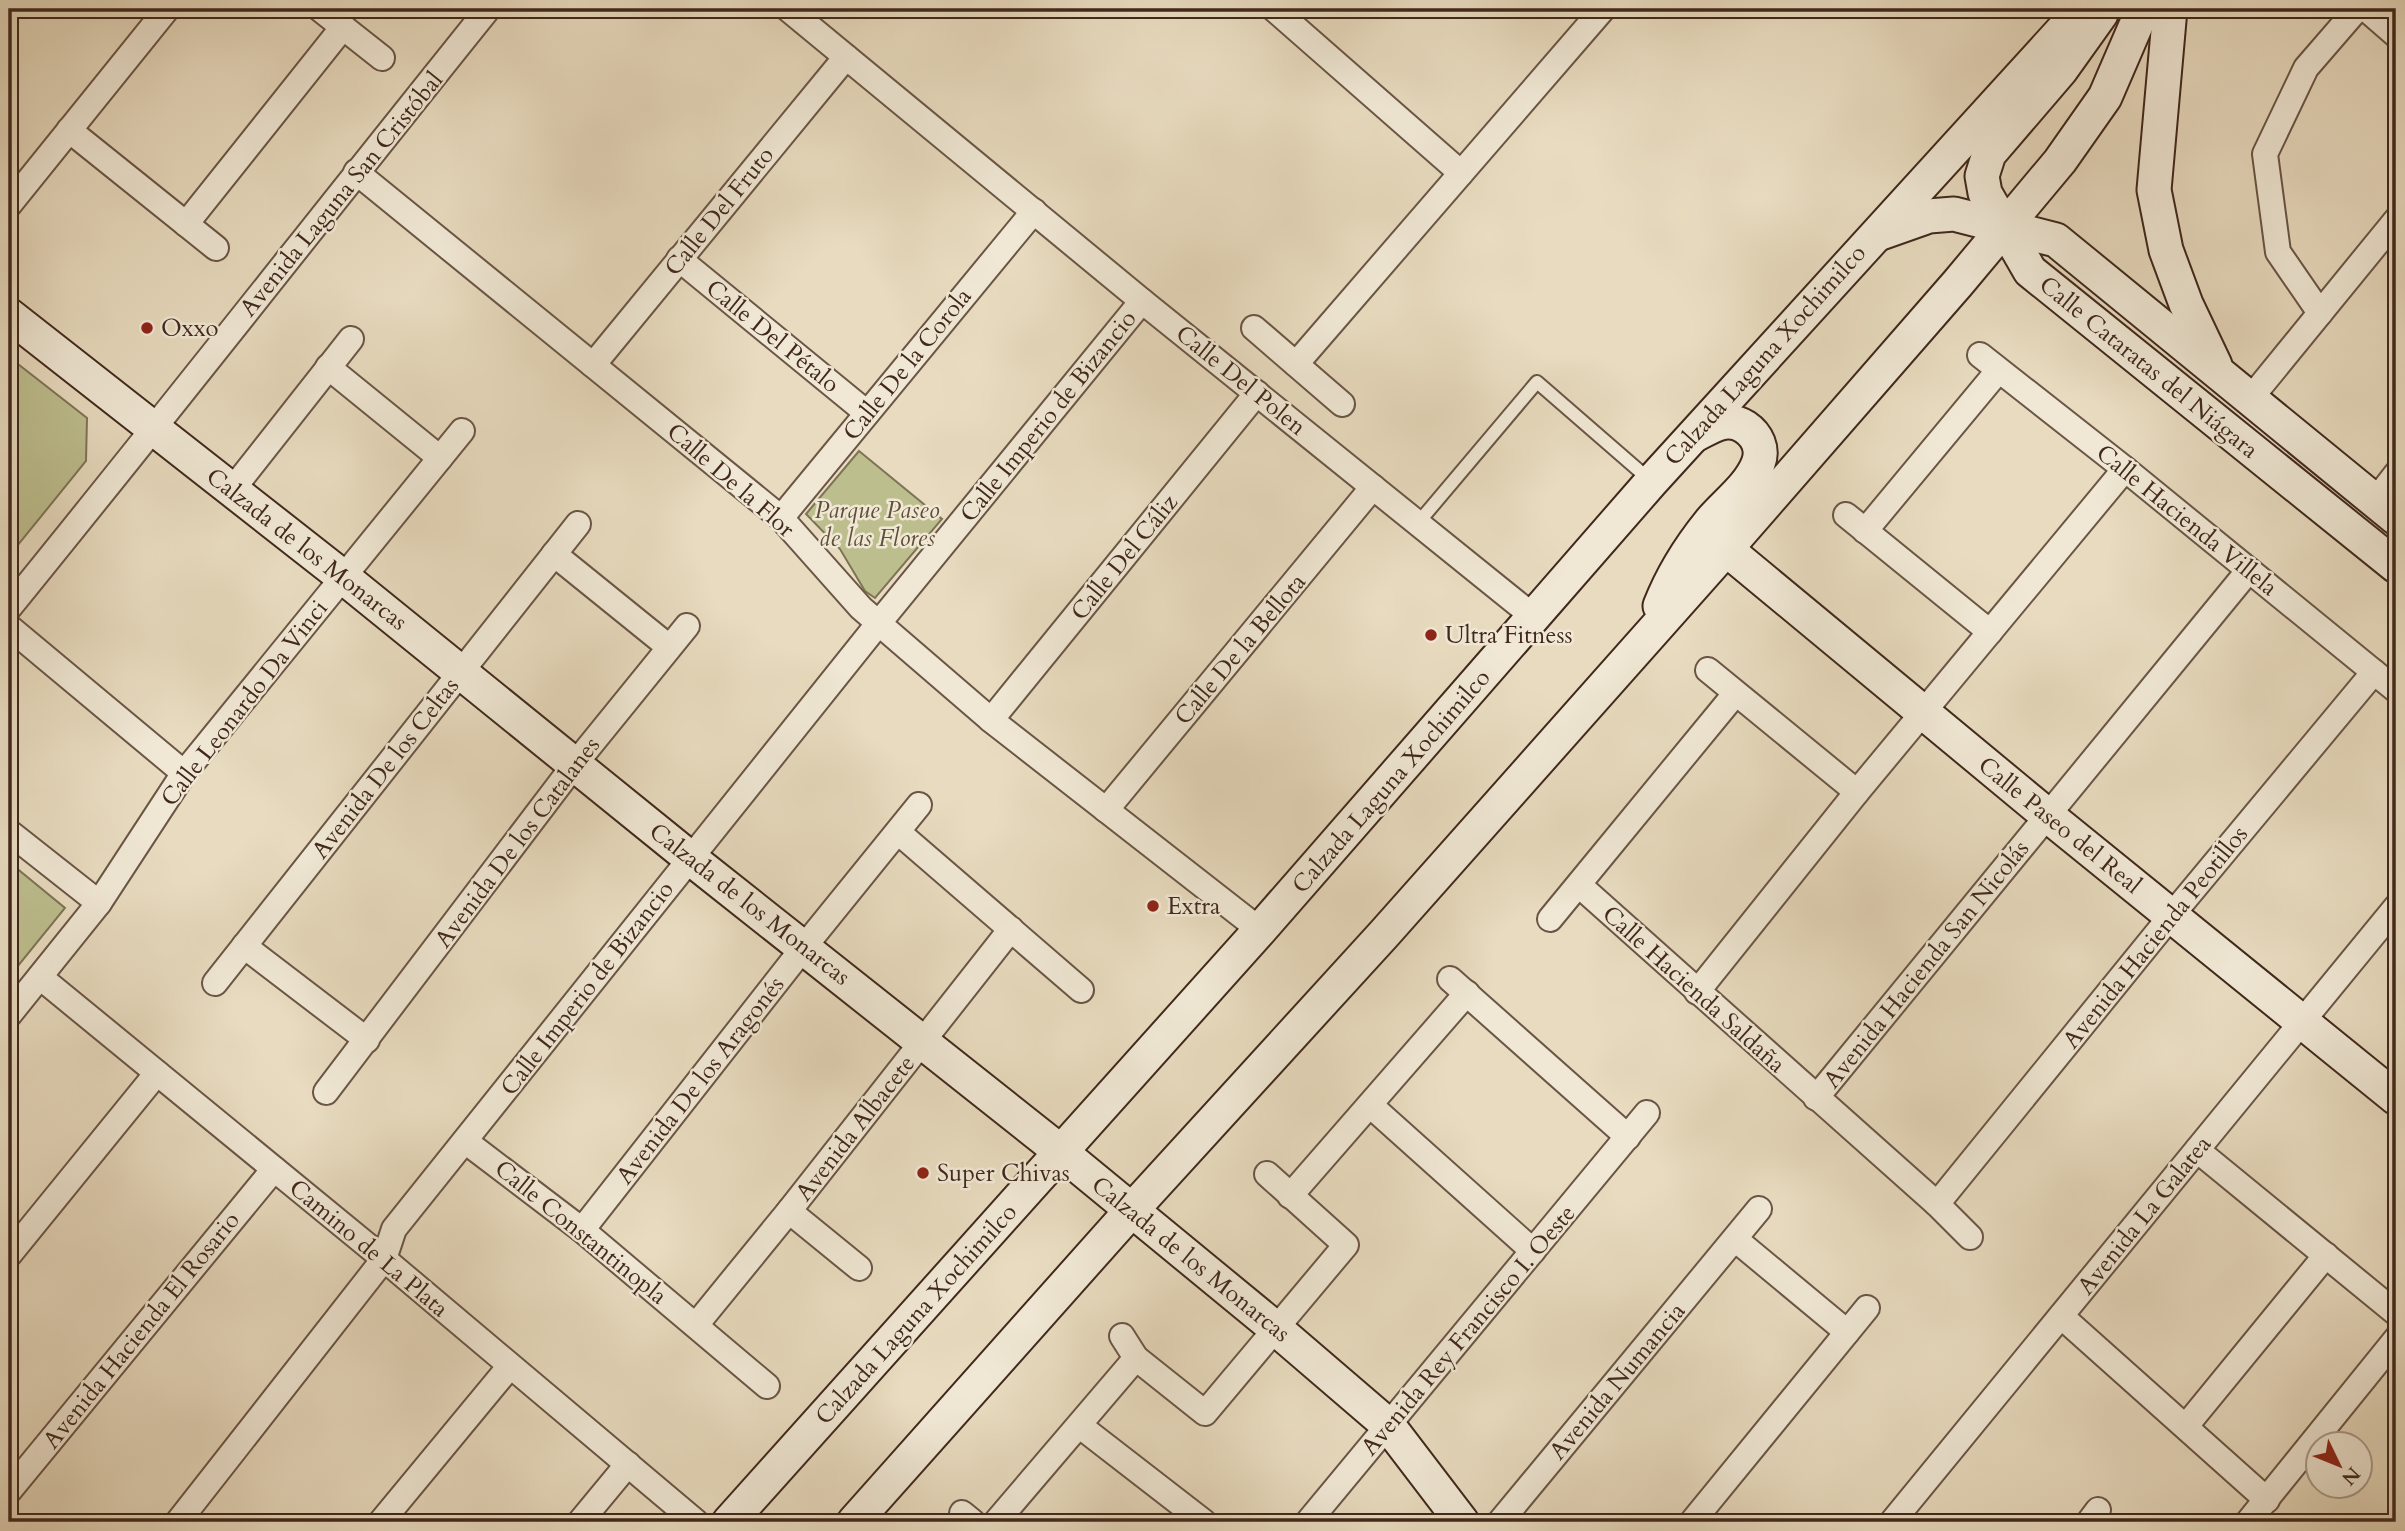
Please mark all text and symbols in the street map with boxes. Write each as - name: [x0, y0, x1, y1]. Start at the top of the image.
- street label: Avenida Laguna San Cristóbal: [232, 65, 451, 324]
- street label: Calle Del Fruto: [657, 140, 782, 283]
- street label: Calzada Laguna Xochimilco: [1657, 238, 1874, 473]
- street label: Calle Cataratas del Niágara: [2032, 269, 2266, 467]
- street label: Calle Del Pétalo: [699, 272, 847, 401]
- street label: Calle De la Corola: [836, 281, 980, 448]
- street label: Calle Imperio de Bizancio: [953, 303, 1144, 529]
- place label: Oxxo: [161, 312, 219, 345]
- street label: Calle Del Polen: [1169, 318, 1313, 443]
- marker: Oxxo: [139, 320, 155, 336]
- street label: Calle De la Flor: [660, 416, 802, 545]
- street label: Calle Hacienda Villela: [2089, 437, 2285, 604]
- street label: Calzada de los Monarcas: [199, 460, 414, 638]
- street label: Calle Del Cáliz: [1063, 487, 1186, 627]
- park label: Parque Paseo de las Flores: [814, 494, 940, 555]
- street label: Calle De la Bellota: [1167, 566, 1314, 732]
- street label: Calle Leonardo Da Vinci: [153, 593, 336, 813]
- place label: Ultra Fitness: [1445, 619, 1572, 652]
- marker: Ultra Fitness: [1423, 627, 1439, 643]
- street label: Calzada Laguna Xochimilco: [1285, 662, 1498, 901]
- street label: Avenida De los Celtas: [304, 671, 467, 866]
- street label: Avenida De los Catalanes: [427, 730, 608, 955]
- street label: Calle Paseo del Real: [1971, 749, 2148, 902]
- street label: Calzada de los Monarcas: [642, 815, 857, 993]
- street label: Avenida Hacienda Peotillos: [2055, 819, 2256, 1056]
- street label: Avenida Hacienda San Nicolás: [1816, 833, 2037, 1095]
- street label: Calle Imperio de Bizancio: [493, 874, 682, 1102]
- place label: Extra: [1167, 890, 1221, 923]
- marker: Extra: [1145, 898, 1161, 914]
- street label: Calle Hacienda Saldaña: [1595, 898, 1793, 1081]
- street label: Avenida De los Aragonés: [609, 969, 792, 1191]
- street label: Avenida Albacete: [788, 1048, 923, 1208]
- street label: Avenida La Galatea: [2070, 1128, 2219, 1302]
- street label: Calle Constantinopla: [488, 1153, 674, 1313]
- place label: Super Chivas: [937, 1157, 1070, 1190]
- marker: Super Chivas: [915, 1165, 931, 1181]
- street label: Calzada de los Monarcas: [1084, 1169, 1297, 1350]
- street label: Camino de La Plata: [282, 1172, 456, 1325]
- street label: Calzada Laguna Xochimilco: [808, 1197, 1025, 1432]
- street label: Avenida Rey Francisco I. Oeste: [1353, 1198, 1583, 1463]
- street label: Avenida Hacienda El Rosario: [35, 1205, 247, 1456]
- street label: Avenida Numancia: [1542, 1295, 1693, 1467]
- north arrow: [2304, 1430, 2374, 1500]
- text: N: [2335, 1461, 2366, 1491]

